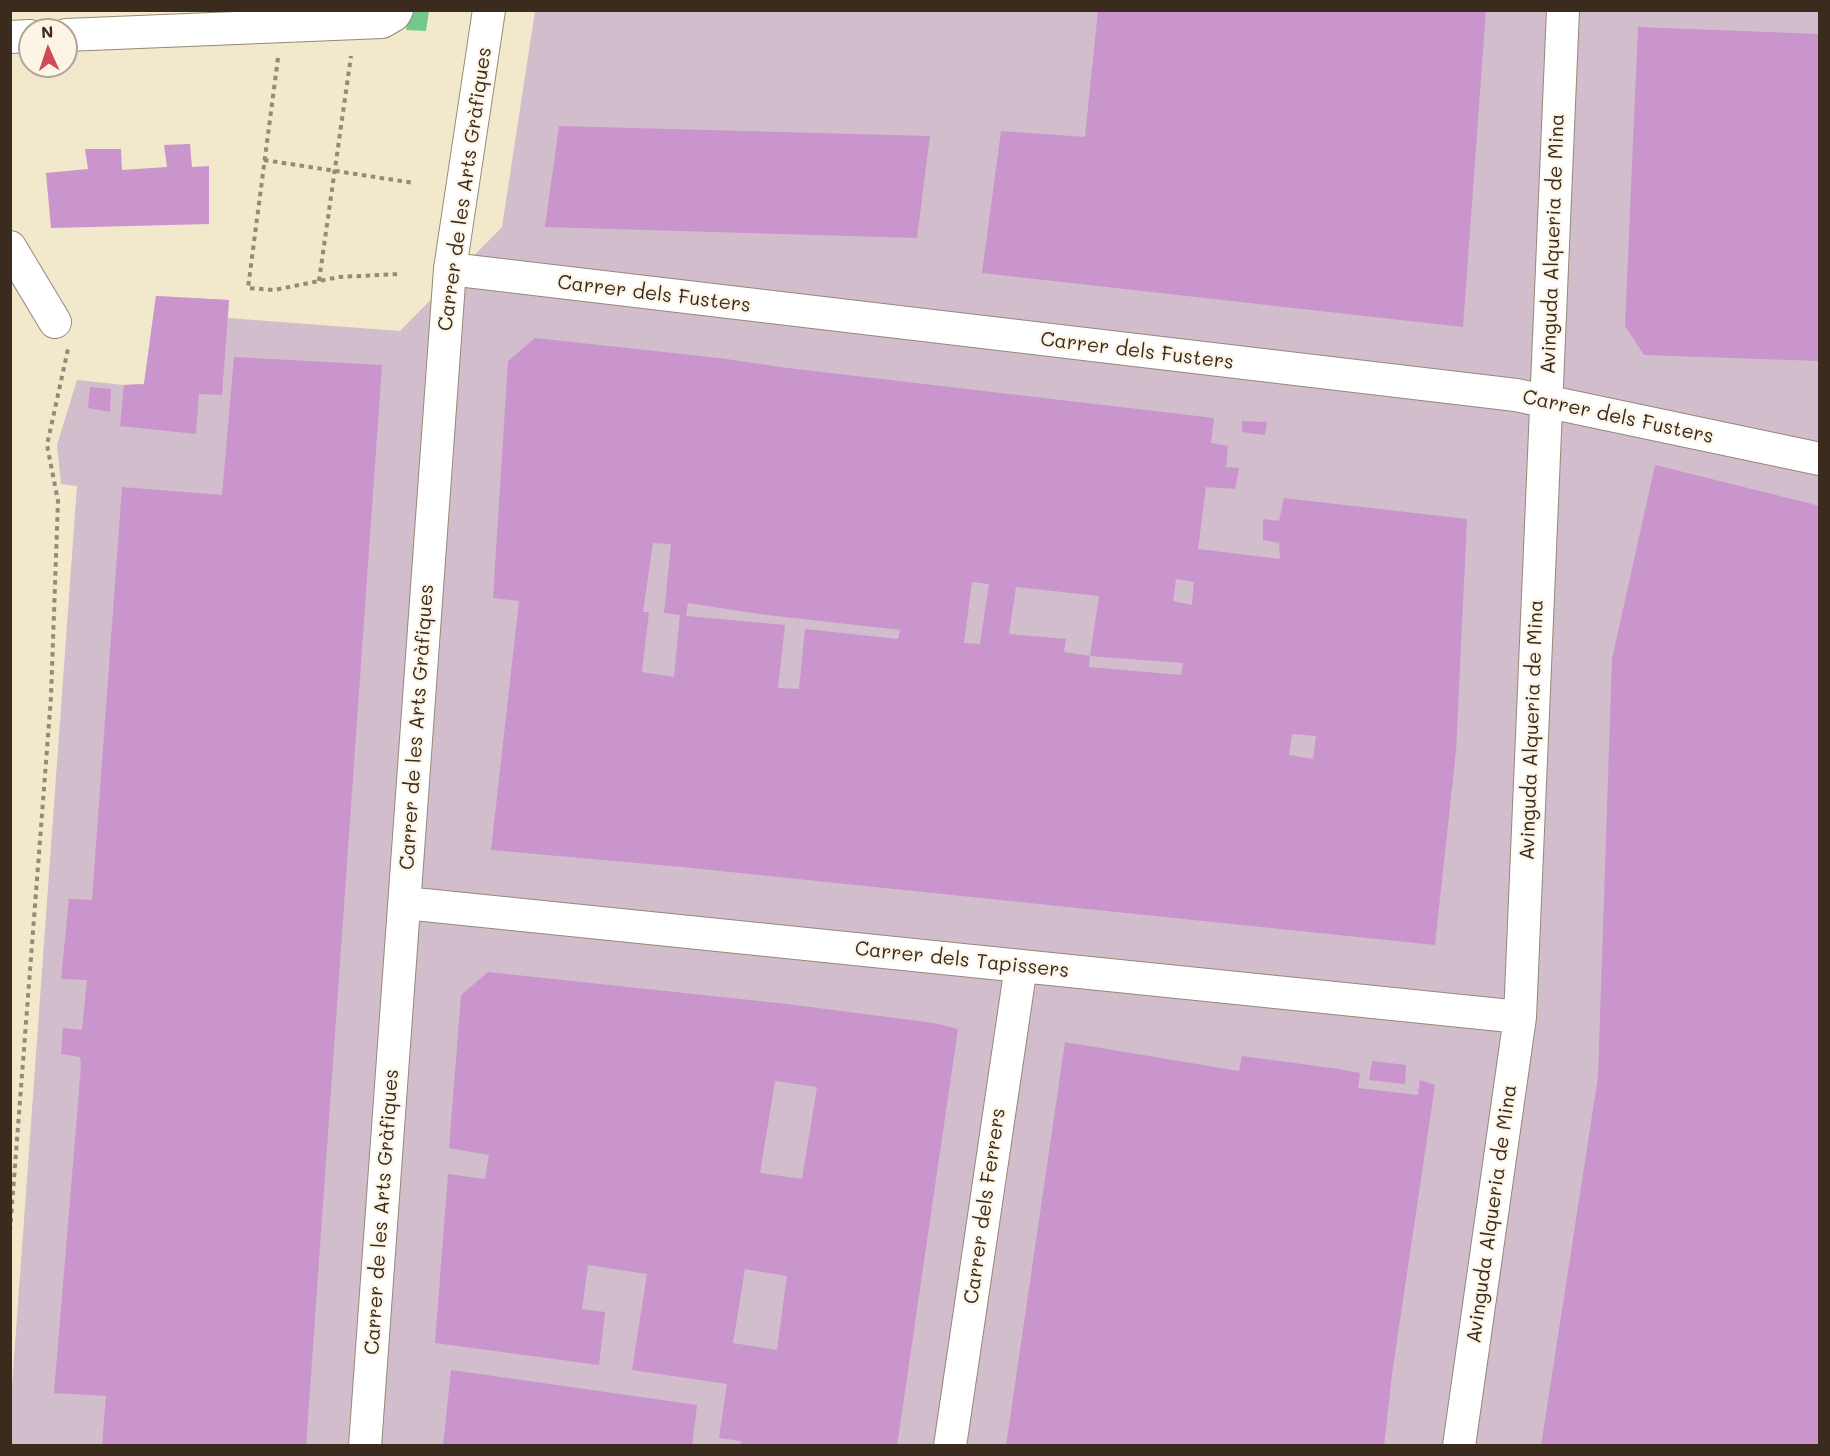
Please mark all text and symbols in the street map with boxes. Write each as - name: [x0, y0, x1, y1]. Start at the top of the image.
- north arrow: [18, 18, 78, 78]
- text: N: [41, 21, 54, 42]
- street label: Carrer de les Arts Gràfiques: [433, 45, 497, 333]
- street label: Avinguda Alqueria de Mina: [1536, 113, 1570, 375]
- street label: Carrer dels Fusters: [556, 270, 752, 318]
- street label: Carrer dels Fusters: [1039, 327, 1235, 375]
- street label: Carrer dels Fusters: [1520, 385, 1716, 449]
- street label: Carrer de les Arts Gràfiques: [395, 583, 439, 871]
- street label: Avinguda Alqueria de Mina: [1515, 599, 1549, 861]
- street label: Carrer dels Tapissers: [854, 937, 1070, 983]
- street label: Carrer de les Arts Gràfiques: [360, 1068, 404, 1356]
- street label: Avinguda Alqueria de Mina: [1462, 1083, 1522, 1345]
- street label: Carrer dels Ferrers: [959, 1106, 1011, 1306]

